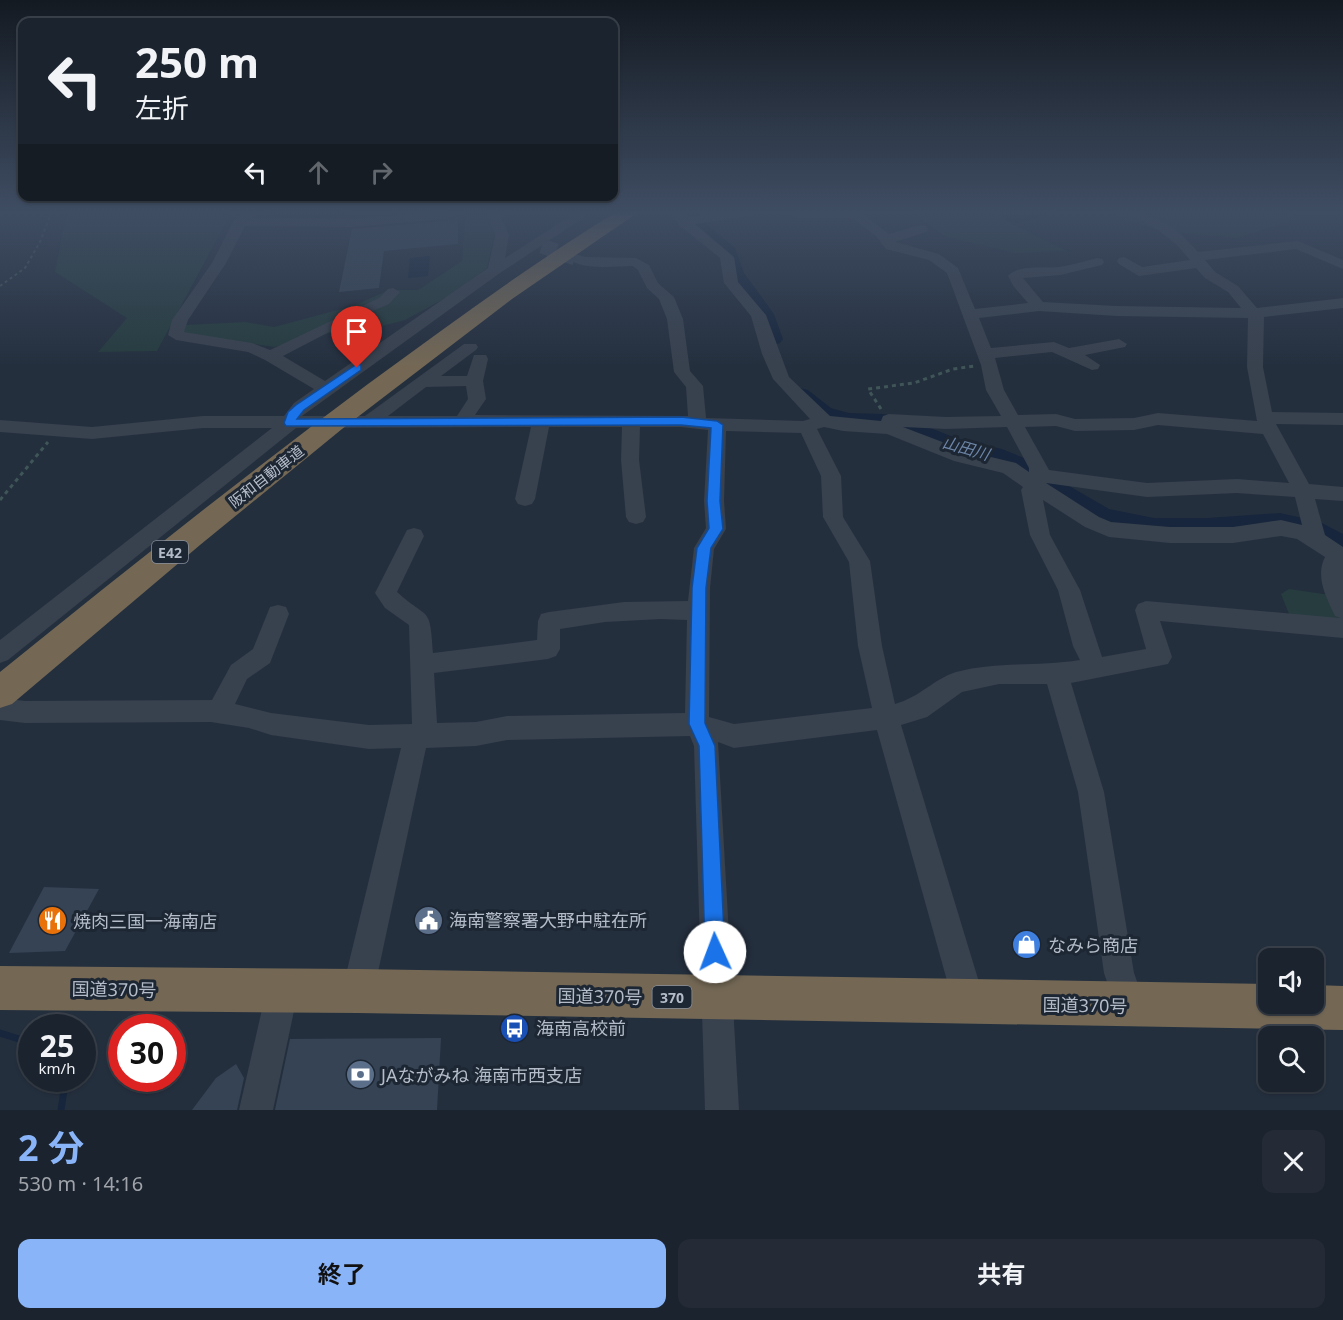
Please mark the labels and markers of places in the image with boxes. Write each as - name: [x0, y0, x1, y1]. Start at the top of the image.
- pin: [331, 306, 382, 368]
- public building icon: 海南警察署大野中駐在所: [412, 904, 444, 936]
- restaurant icon: 焼肉三国一海南店: [36, 905, 68, 937]
- place label: 海南警察署大野中駐在所: [449, 908, 647, 932]
- place label: 焼肉三国一海南店: [73, 909, 217, 933]
- shop icon: なみら商店: [1011, 929, 1043, 961]
- place label: なみら商店: [1048, 933, 1138, 957]
- bus stop icon: 海南高校前: [499, 1012, 531, 1044]
- place label: 海南高校前: [536, 1016, 626, 1040]
- bank icon: JAながみね 海南市西支店: [344, 1059, 376, 1091]
- place label: JAながみね 海南市西支店: [379, 1063, 582, 1087]

